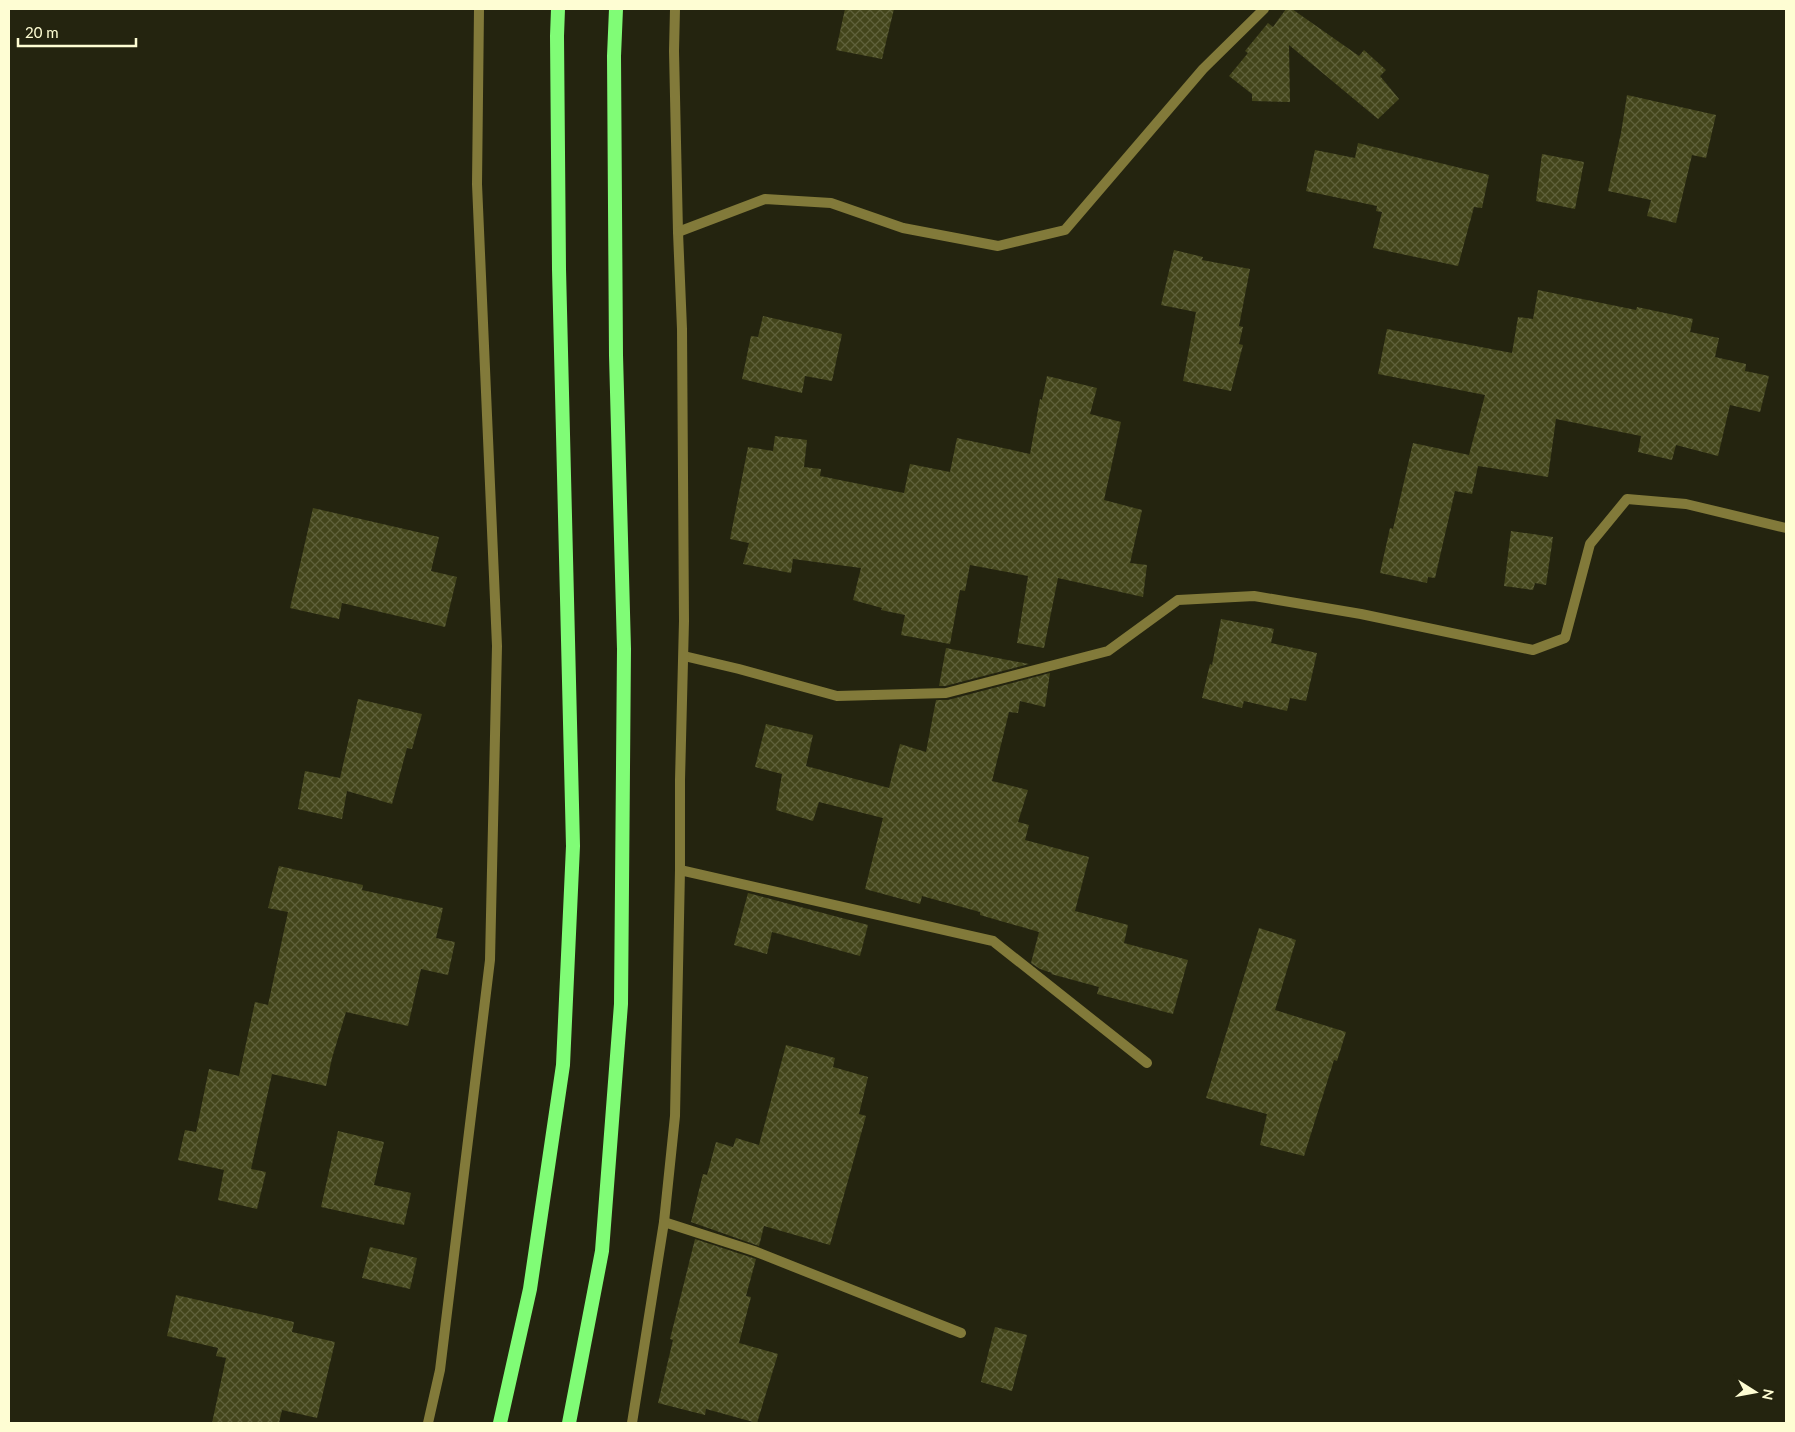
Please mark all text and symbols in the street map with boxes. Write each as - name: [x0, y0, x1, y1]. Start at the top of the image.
- scale bar: [18, 15, 135, 47]
- text: 20 m: [25, 23, 59, 41]
- north arrow: [1730, 1367, 1780, 1417]
- text: N: [1759, 1388, 1778, 1401]

